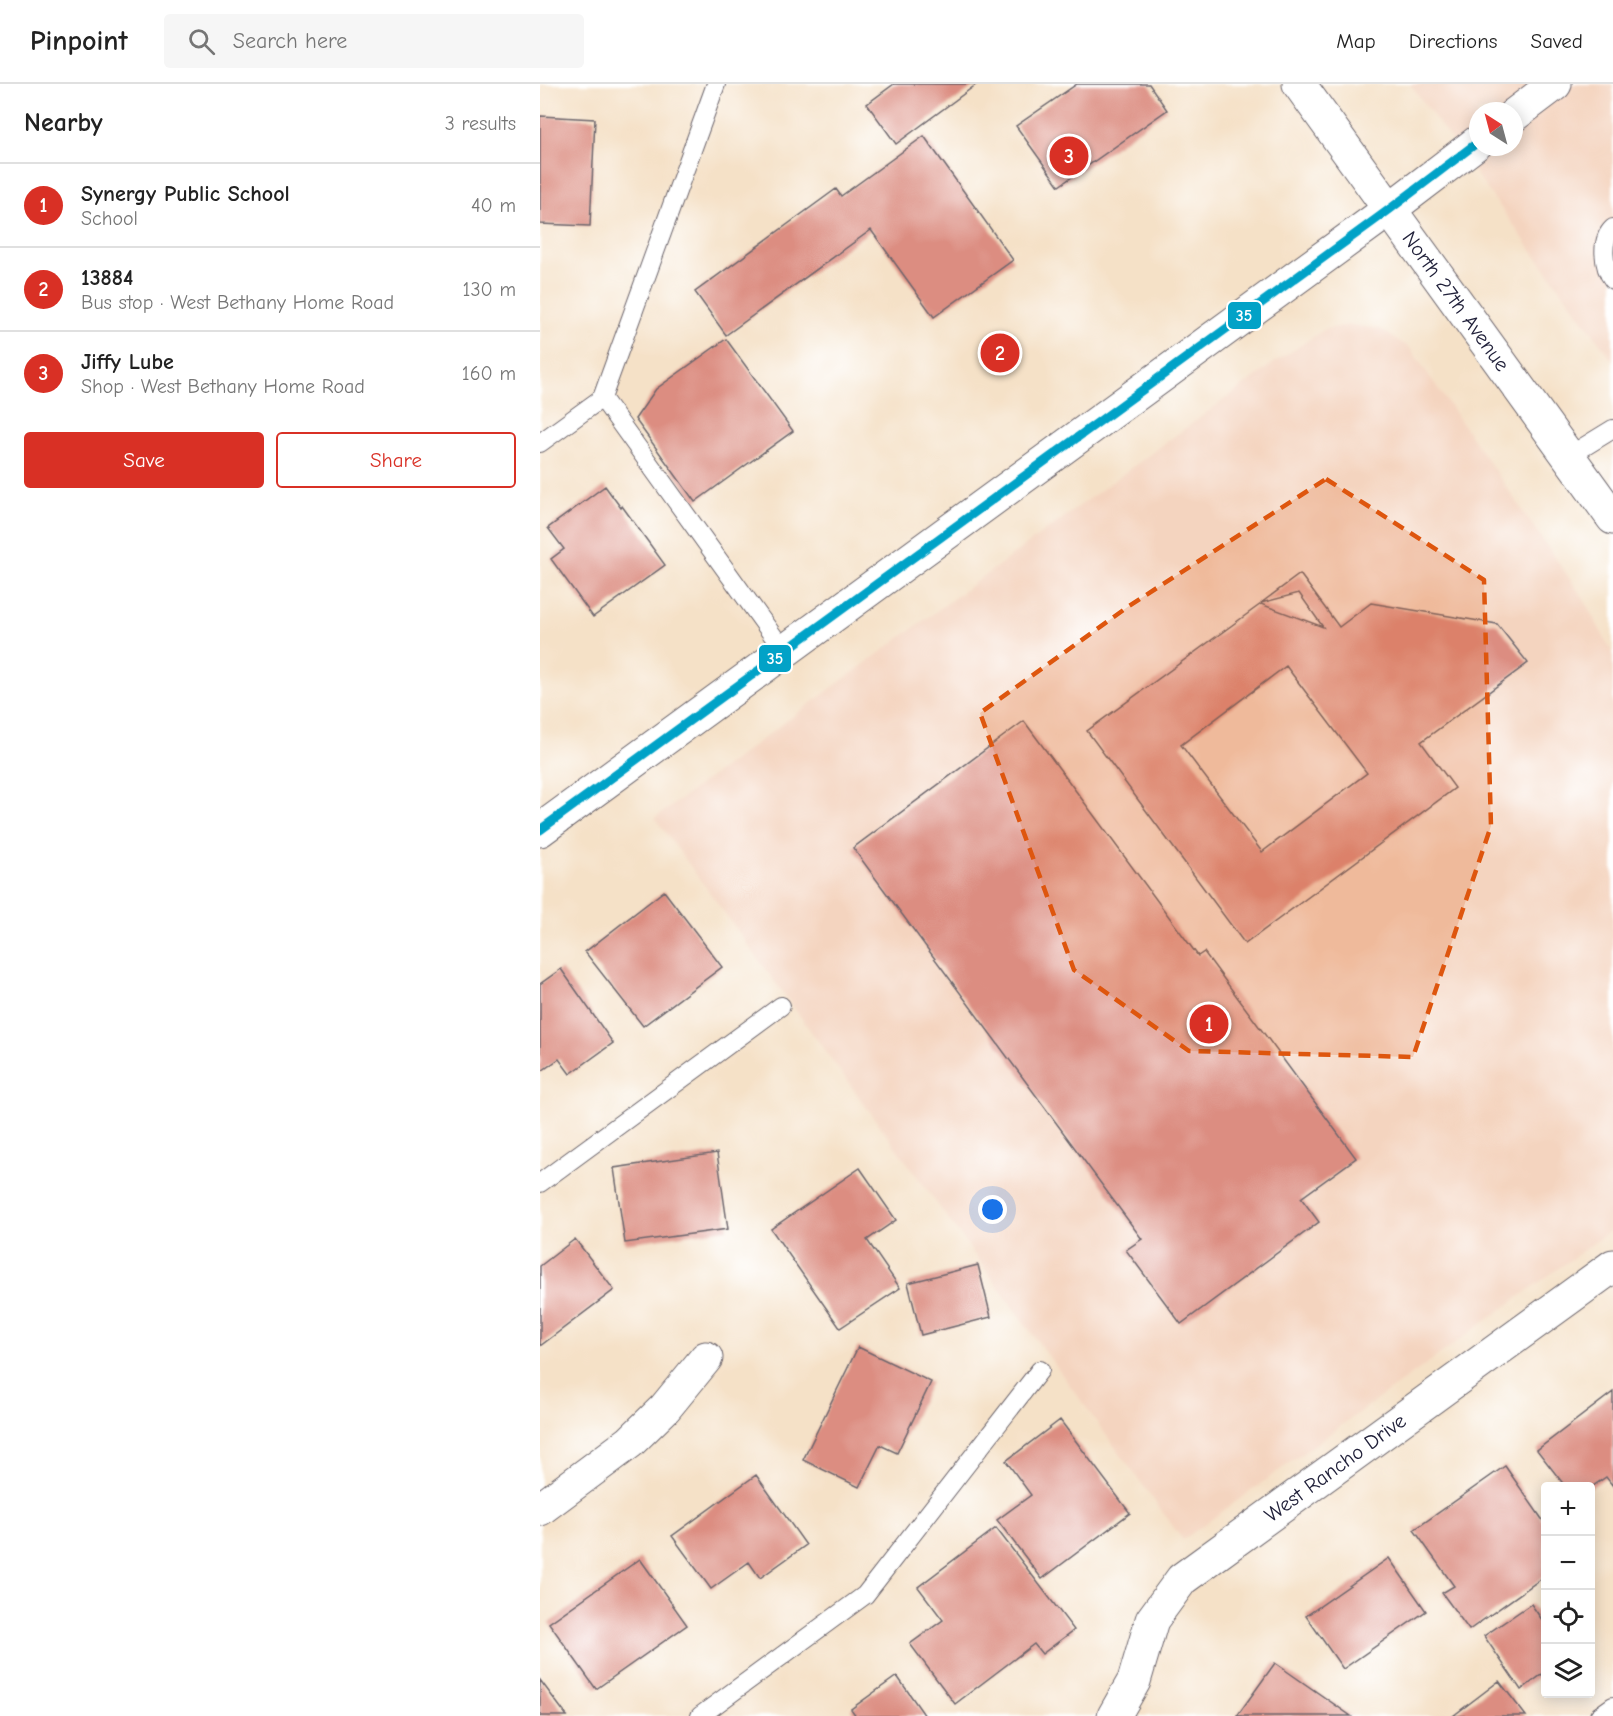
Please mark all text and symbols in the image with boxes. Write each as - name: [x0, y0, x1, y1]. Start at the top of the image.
- search box: [164, 14, 584, 68]
- text: Pinpoint: [30, 25, 128, 57]
- icon: search: [185, 25, 218, 58]
- text: Search here: [233, 28, 347, 54]
- text: Map: [1336, 29, 1376, 53]
- text: Directions: [1409, 29, 1498, 53]
- text: Saved: [1531, 29, 1583, 53]
- north arrow: [1469, 102, 1523, 156]
- text: Nearby: [24, 108, 103, 138]
- text: 3 results: [445, 112, 516, 135]
- pin: 3: [1050, 134, 1088, 178]
- text: Synergy Public School: [81, 181, 290, 207]
- text: 1: [40, 194, 47, 217]
- text: 40 m: [471, 194, 516, 217]
- text: School: [81, 207, 138, 230]
- street label: North 27th Avenue: [1397, 227, 1515, 376]
- text: 13884: [81, 265, 133, 291]
- text: 2: [39, 278, 48, 301]
- text: 130 m: [463, 278, 516, 301]
- text: Bus stop · West Bethany Home Road: [81, 291, 394, 314]
- line badge: 35: [1227, 301, 1262, 330]
- text: 35: [1236, 307, 1252, 325]
- pin: 2: [980, 330, 1020, 376]
- text: Jiffy Lube: [81, 349, 174, 375]
- text: 3: [39, 362, 48, 385]
- text: 160 m: [462, 362, 516, 385]
- text: Shop · West Bethany Home Road: [81, 375, 365, 398]
- button: Save: [24, 432, 264, 488]
- button: Share: [276, 432, 516, 488]
- line badge: 35: [758, 644, 792, 673]
- text: 35: [767, 650, 783, 668]
- pin: 1: [1190, 1002, 1228, 1046]
- your location: [978, 1195, 1007, 1224]
- street label: West Rancho Drive: [1260, 1409, 1410, 1527]
- map controls: [1541, 1482, 1595, 1698]
- button: +: [1541, 1482, 1595, 1536]
- button: −: [1541, 1536, 1595, 1590]
- button: locate: [1541, 1590, 1595, 1644]
- button: layers: [1541, 1644, 1595, 1698]

